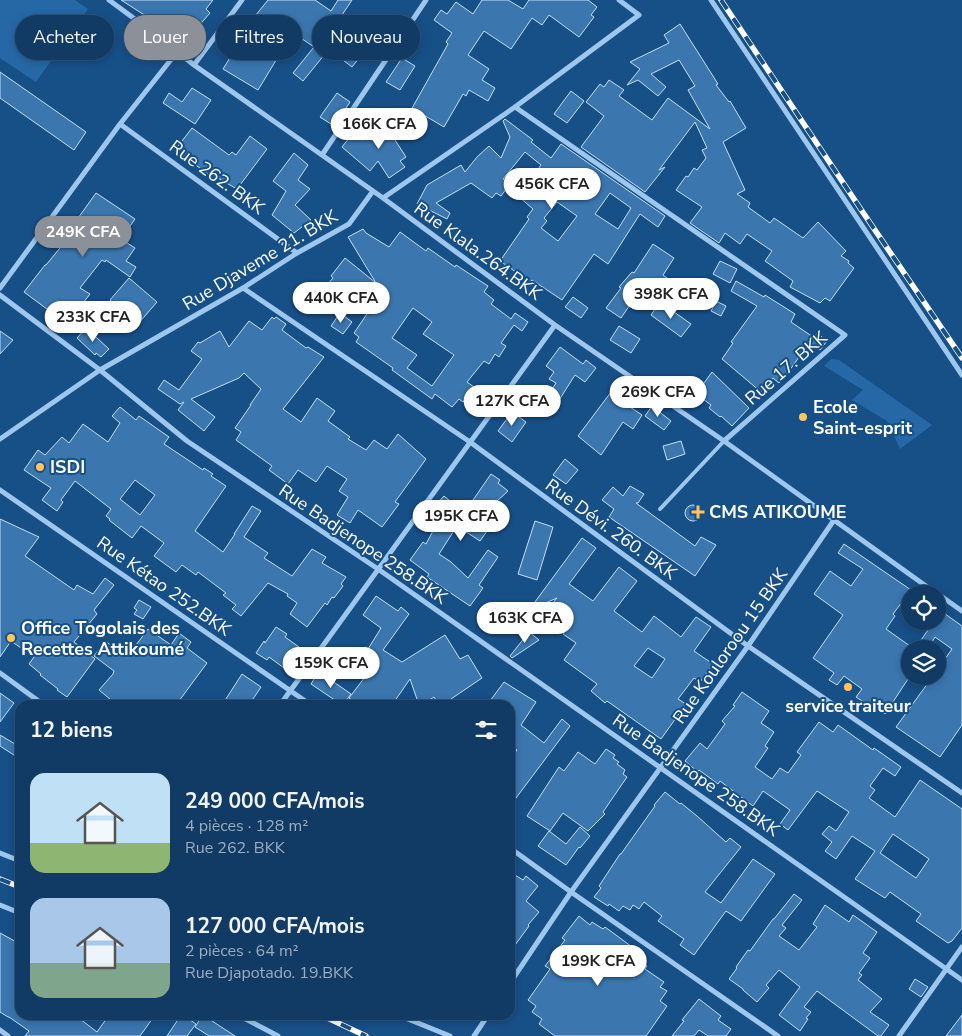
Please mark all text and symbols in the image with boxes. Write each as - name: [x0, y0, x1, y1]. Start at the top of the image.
- chip: Acheter: [15, 15, 114, 60]
- chip: Louer: [124, 15, 206, 60]
- chip: Filtres: [216, 15, 302, 60]
- chip: Nouveau: [312, 15, 420, 60]
- pin: 166K CFA: [327, 108, 431, 150]
- text: 166K CFA: [342, 113, 416, 135]
- street label: Rue 262. BKK: [165, 134, 270, 220]
- pin: 456K CFA: [500, 168, 604, 210]
- text: 456K CFA: [515, 173, 589, 195]
- street label: Rue Klala.264.BKK: [409, 196, 547, 306]
- street label: Rue Djaveme 21. BKK: [178, 204, 343, 316]
- pin: 249K CFA: [31, 216, 135, 258]
- text: 249K CFA: [46, 221, 120, 243]
- pin: 398K CFA: [619, 278, 723, 320]
- pin: 440K CFA: [289, 282, 393, 324]
- text: 398K CFA: [634, 283, 708, 305]
- text: 440K CFA: [304, 287, 378, 309]
- pin: 233K CFA: [41, 300, 145, 343]
- text: 233K CFA: [56, 306, 130, 328]
- street label: Rue 17. BKK: [740, 325, 833, 410]
- pin: 269K CFA: [606, 376, 710, 418]
- text: 269K CFA: [621, 381, 695, 403]
- pin: 127K CFA: [460, 384, 564, 427]
- text: 127K CFA: [475, 390, 549, 412]
- place label: Ecole Saint-esprit: [813, 395, 912, 440]
- marker: Ecole Saint-esprit: [797, 411, 809, 423]
- place label: ISDI: [50, 455, 85, 479]
- marker: ISDI: [34, 461, 46, 473]
- street label: Rue Dévi. 260. BKK: [540, 473, 682, 585]
- street label: Rue Badjenope 258.BKK: [274, 479, 453, 610]
- pin: 195K CFA: [409, 500, 513, 542]
- place label: CMS ATIKOUME: [709, 500, 847, 524]
- text: 195K CFA: [424, 505, 498, 527]
- marker: CMS ATIKOUME: [691, 505, 705, 519]
- street label: Rue Kétao 252.BKK: [92, 531, 236, 642]
- street label: Rue Kouloroou 15 BKK: [667, 563, 793, 729]
- map controls: [901, 585, 946, 685]
- button: locate: [901, 585, 946, 630]
- pin: 163K CFA: [473, 602, 577, 644]
- text: 163K CFA: [488, 607, 562, 629]
- place label: Office Togolais des Recettes Attikoumé: [21, 616, 185, 661]
- marker: Office Togolais des Recettes Attikoumé: [5, 632, 17, 644]
- button: layers: [901, 640, 946, 685]
- pin: 159K CFA: [279, 646, 383, 689]
- text: 159K CFA: [294, 652, 368, 674]
- marker: service traiteur: [842, 681, 854, 693]
- place label: service traiteur: [785, 694, 911, 718]
- street label: Rue Badjenope 258.BKK: [608, 708, 785, 842]
- text: 12 biens: [30, 716, 113, 744]
- icon: filters: [472, 716, 500, 744]
- text: 249 000 CFA/mois: [185, 787, 365, 815]
- icon: home: [70, 793, 130, 853]
- text: 4 pièces · 128 m²: [185, 815, 308, 837]
- text: Rue 262. BKK: [185, 837, 285, 859]
- text: 127 000 CFA/mois: [185, 912, 365, 940]
- icon: home: [70, 918, 130, 978]
- text: 2 pièces · 64 m²: [185, 940, 299, 962]
- pin: 199K CFA: [546, 944, 650, 987]
- text: 199K CFA: [561, 950, 635, 972]
- text: Rue Djapotado. 19.BKK: [185, 962, 353, 984]

